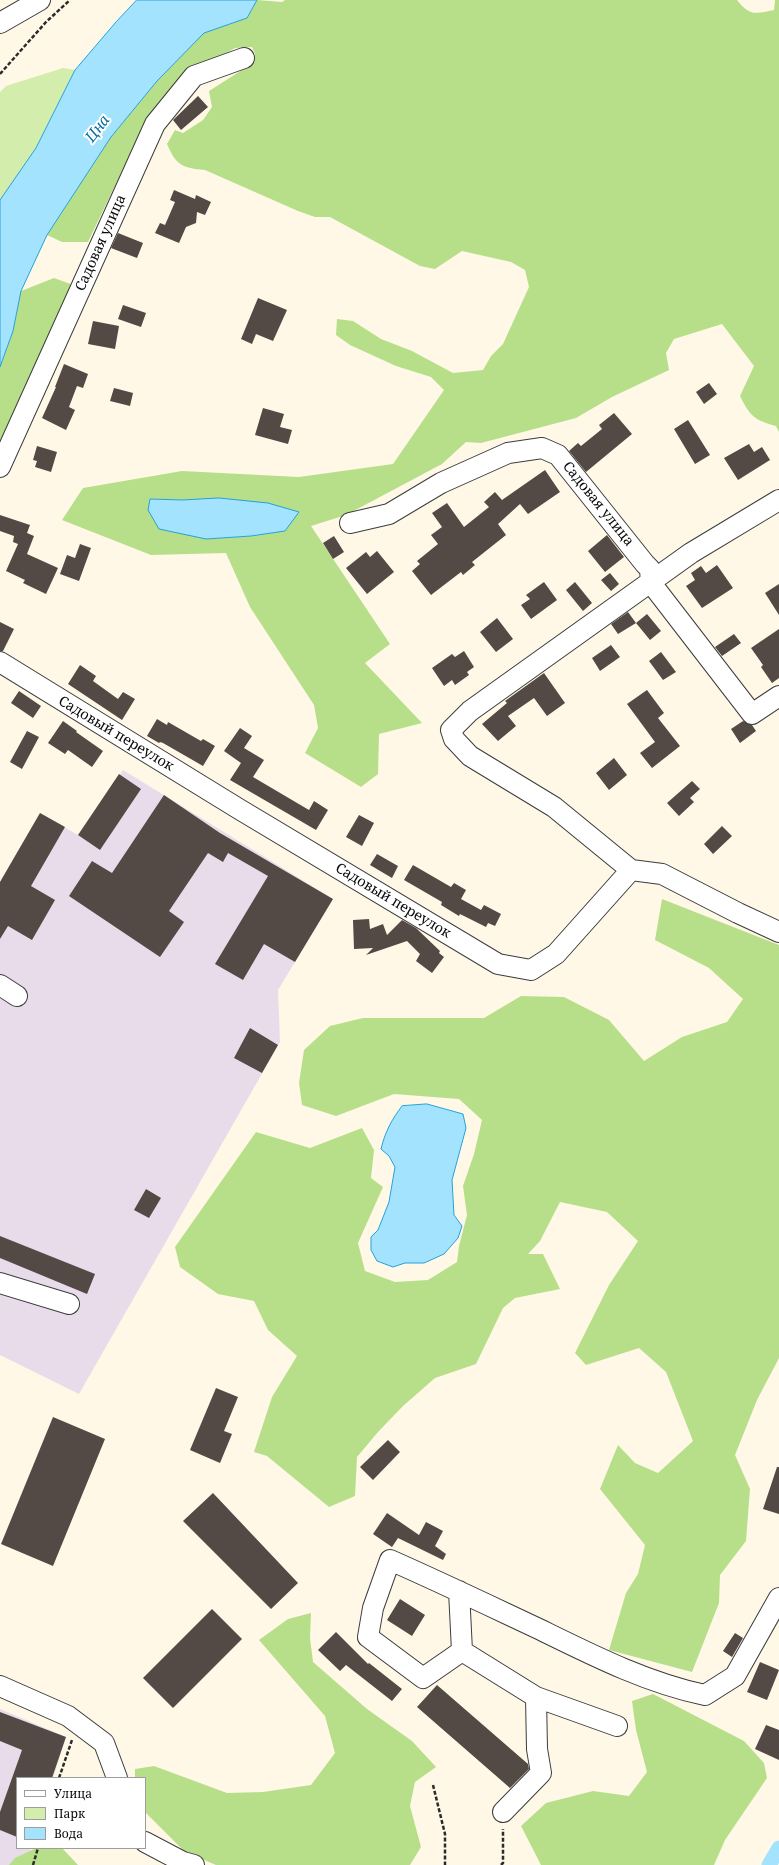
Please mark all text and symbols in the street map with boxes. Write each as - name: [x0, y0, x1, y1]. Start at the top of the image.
- water label: Цна: [82, 112, 114, 146]
- street label: Садовая улица: [72, 192, 130, 294]
- street label: Садовая улица: [559, 458, 637, 550]
- street label: Садовый переулок: [55, 693, 177, 775]
- street label: Садовый переулок: [332, 860, 454, 942]
- legend: [16, 1777, 146, 1849]
- text: Улица: [54, 1785, 92, 1802]
- text: Парк: [54, 1805, 85, 1822]
- text: Вода: [54, 1825, 83, 1842]

